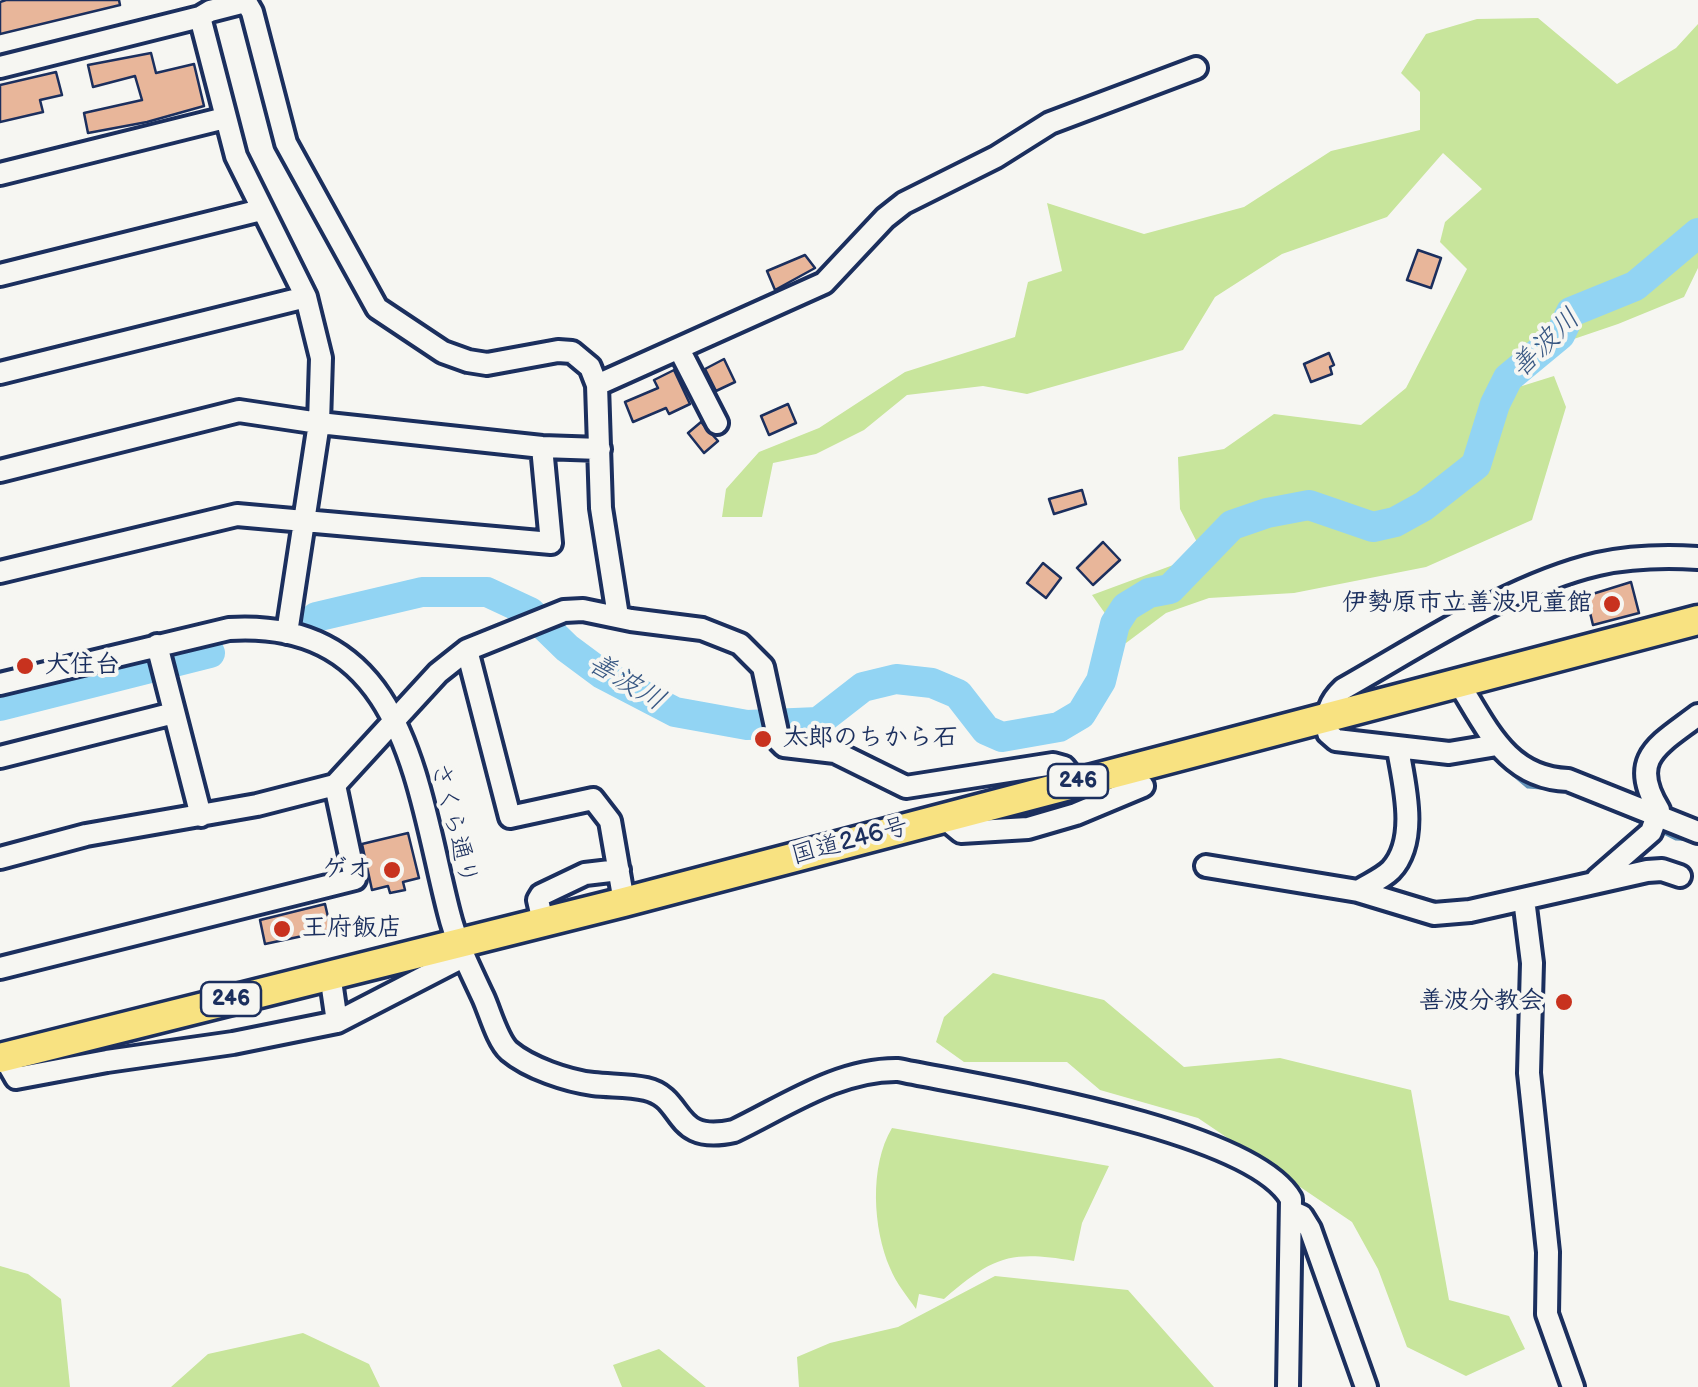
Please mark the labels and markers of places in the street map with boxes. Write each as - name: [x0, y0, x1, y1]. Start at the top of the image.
- place label: 伊勢原市立善波児童館: [1342, 589, 1592, 619]
- marker: 伊勢原市立善波児童館: [1601, 593, 1623, 615]
- place label: 大住台: [45, 651, 120, 681]
- marker: 大住台: [14, 655, 36, 677]
- place label: 太郎のちから石: [783, 724, 958, 754]
- marker: 太郎のちから石: [752, 728, 774, 750]
- place label: ゲオ: [322, 855, 372, 885]
- marker: ゲオ: [381, 859, 403, 881]
- place label: 王府飯店: [302, 914, 402, 944]
- marker: 王府飯店: [271, 918, 293, 940]
- place label: 善波分教会: [1419, 987, 1544, 1017]
- marker: 善波分教会: [1553, 991, 1575, 1013]

